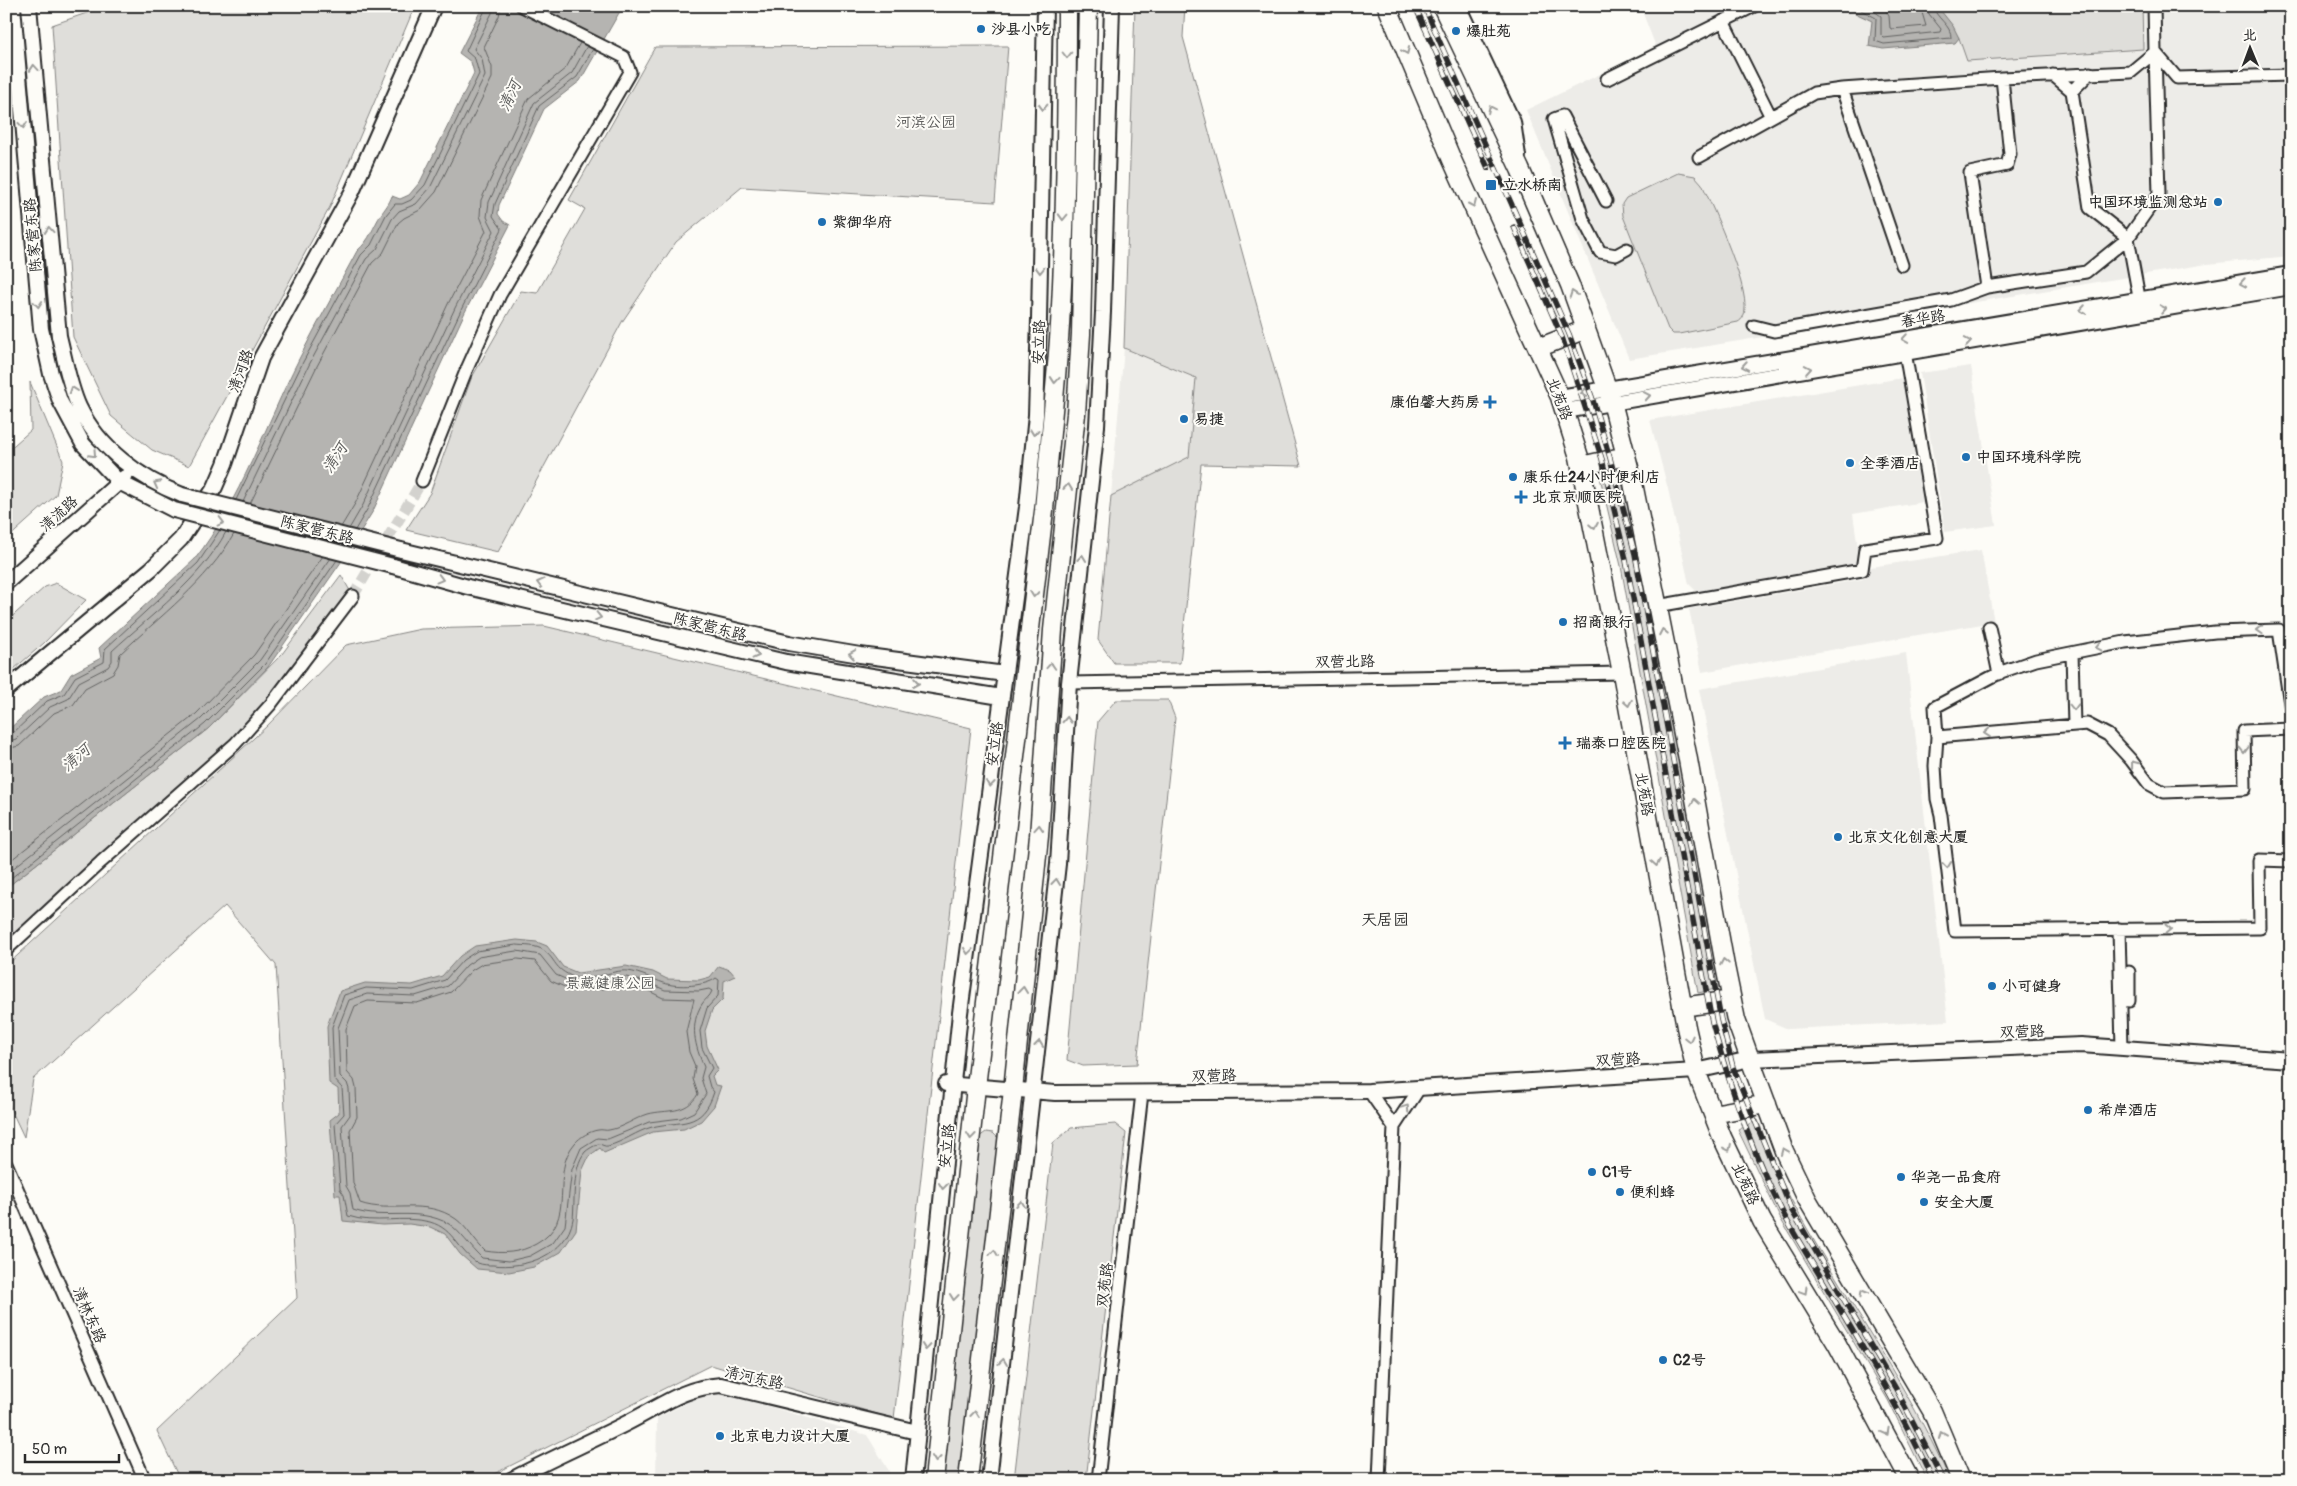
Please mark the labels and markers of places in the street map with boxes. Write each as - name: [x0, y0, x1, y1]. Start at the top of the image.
- place label: 沙县小吃: [991, 20, 1051, 39]
- place label: 爆肚苑: [1466, 22, 1511, 41]
- marker: 沙县小吃: [975, 23, 987, 35]
- marker: 爆肚苑: [1450, 25, 1462, 37]
- place label: 立水桥南: [1502, 176, 1562, 195]
- marker: 立水桥南: [1484, 178, 1498, 192]
- place label: 中国环境监测总站: [2088, 193, 2208, 212]
- marker: 中国环境监测总站: [2212, 196, 2224, 208]
- place label: 紫御华府: [832, 213, 892, 232]
- marker: 紫御华府: [816, 216, 828, 228]
- place label: 康伯馨大药房: [1390, 393, 1480, 412]
- marker: 康伯馨大药房: [1484, 396, 1496, 408]
- place label: 易捷: [1194, 410, 1224, 429]
- marker: 易捷: [1178, 413, 1190, 425]
- place label: 中国环境科学院: [1976, 448, 2081, 467]
- marker: 中国环境科学院: [1960, 451, 1972, 463]
- place label: 全季酒店: [1860, 454, 1920, 473]
- marker: 全季酒店: [1844, 457, 1856, 469]
- place label: 康乐仕24小时便利店: [1523, 468, 1660, 487]
- marker: 康乐仕24小时便利店: [1507, 471, 1519, 483]
- place label: 北京京顺医院: [1532, 488, 1622, 507]
- marker: 北京京顺医院: [1514, 490, 1528, 504]
- place label: 招商银行: [1573, 613, 1633, 632]
- marker: 招商银行: [1557, 616, 1569, 628]
- place label: 瑞泰口腔医院: [1576, 734, 1666, 753]
- marker: 瑞泰口腔医院: [1558, 736, 1572, 750]
- place label: 北京文化创意大厦: [1848, 828, 1968, 847]
- marker: 北京文化创意大厦: [1832, 831, 1844, 843]
- place label: 小可健身: [2002, 977, 2062, 996]
- marker: 小可健身: [1986, 980, 1998, 992]
- place label: 希岸酒店: [2098, 1101, 2158, 1120]
- marker: 希岸酒店: [2082, 1104, 2094, 1116]
- place label: C1号: [1602, 1163, 1632, 1182]
- marker: C1号: [1586, 1166, 1598, 1178]
- place label: 华尧一品食府: [1911, 1168, 2001, 1187]
- marker: 华尧一品食府: [1895, 1171, 1907, 1183]
- place label: 便利蜂: [1630, 1183, 1675, 1202]
- marker: 便利蜂: [1614, 1186, 1626, 1198]
- place label: 安全大厦: [1934, 1193, 1994, 1212]
- marker: 安全大厦: [1918, 1196, 1930, 1208]
- place label: C2号: [1673, 1351, 1706, 1370]
- marker: C2号: [1657, 1354, 1669, 1366]
- place label: 北京电力设计大厦: [730, 1427, 850, 1446]
- marker: 北京电力设计大厦: [714, 1430, 726, 1442]

